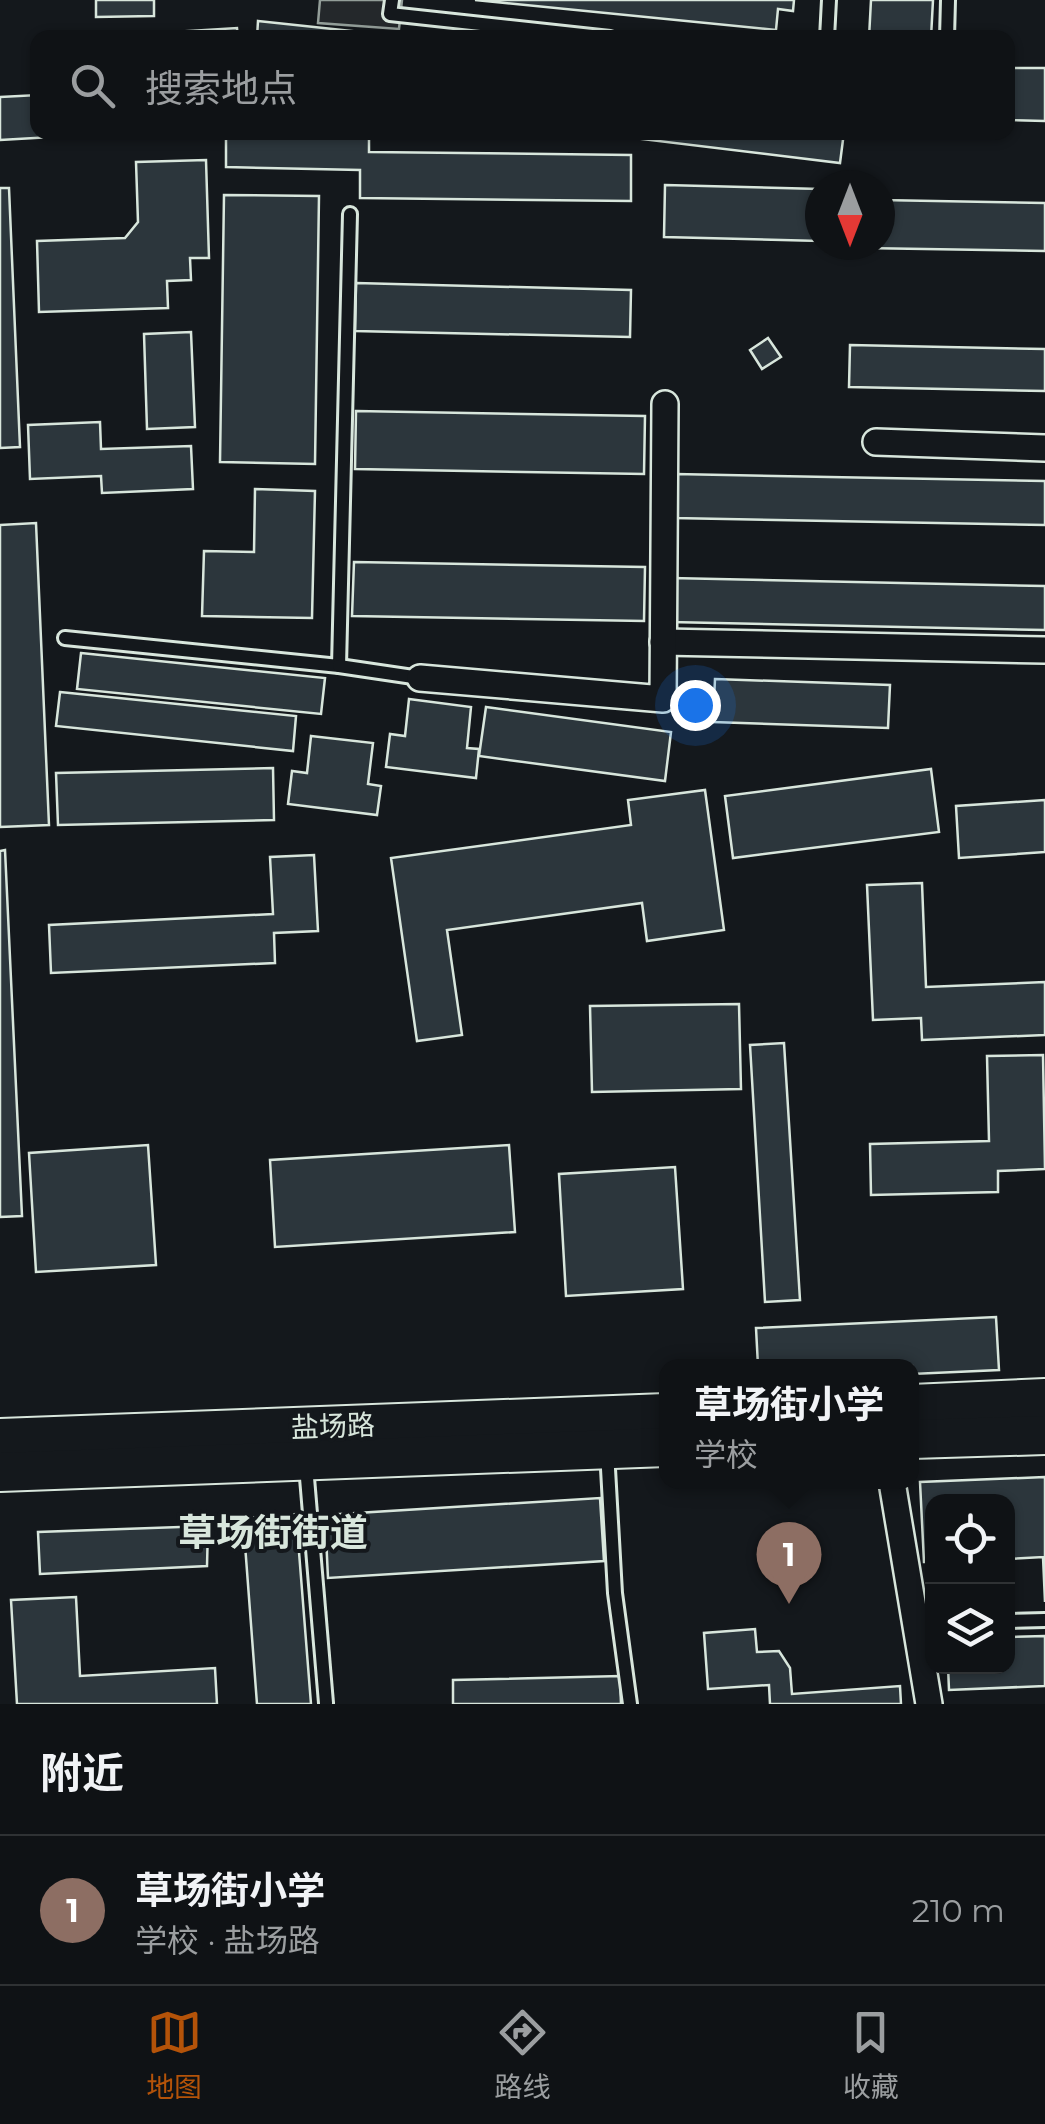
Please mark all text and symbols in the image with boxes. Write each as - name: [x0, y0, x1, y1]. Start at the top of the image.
- search box: [30, 30, 1015, 140]
- icon: search: [65, 58, 120, 113]
- text: 搜索地点: [145, 65, 297, 112]
- north arrow: [805, 170, 895, 260]
- your location: [670, 680, 721, 731]
- popup: [659, 1359, 919, 1489]
- text: 草场街小学: [694, 1381, 884, 1428]
- street label: 盐场路: [290, 1408, 376, 1444]
- text: 学校: [694, 1435, 758, 1474]
- map controls: [925, 1494, 1015, 1674]
- button: locate: [925, 1494, 1015, 1584]
- district label: 草场街街道: [178, 1509, 368, 1556]
- pin: 1: [756, 1522, 822, 1604]
- button: layers: [925, 1584, 1015, 1674]
- text: 附近: [40, 1747, 124, 1799]
- text: 草场街小学: [135, 1867, 325, 1914]
- text: 1: [66, 1891, 79, 1930]
- text: 210 m: [912, 1891, 1005, 1930]
- text: 学校 · 盐场路: [135, 1921, 320, 1960]
- tab: 地图: [146, 2005, 202, 2105]
- tab: 路线: [494, 2005, 551, 2105]
- tab: 收藏: [843, 2005, 899, 2105]

